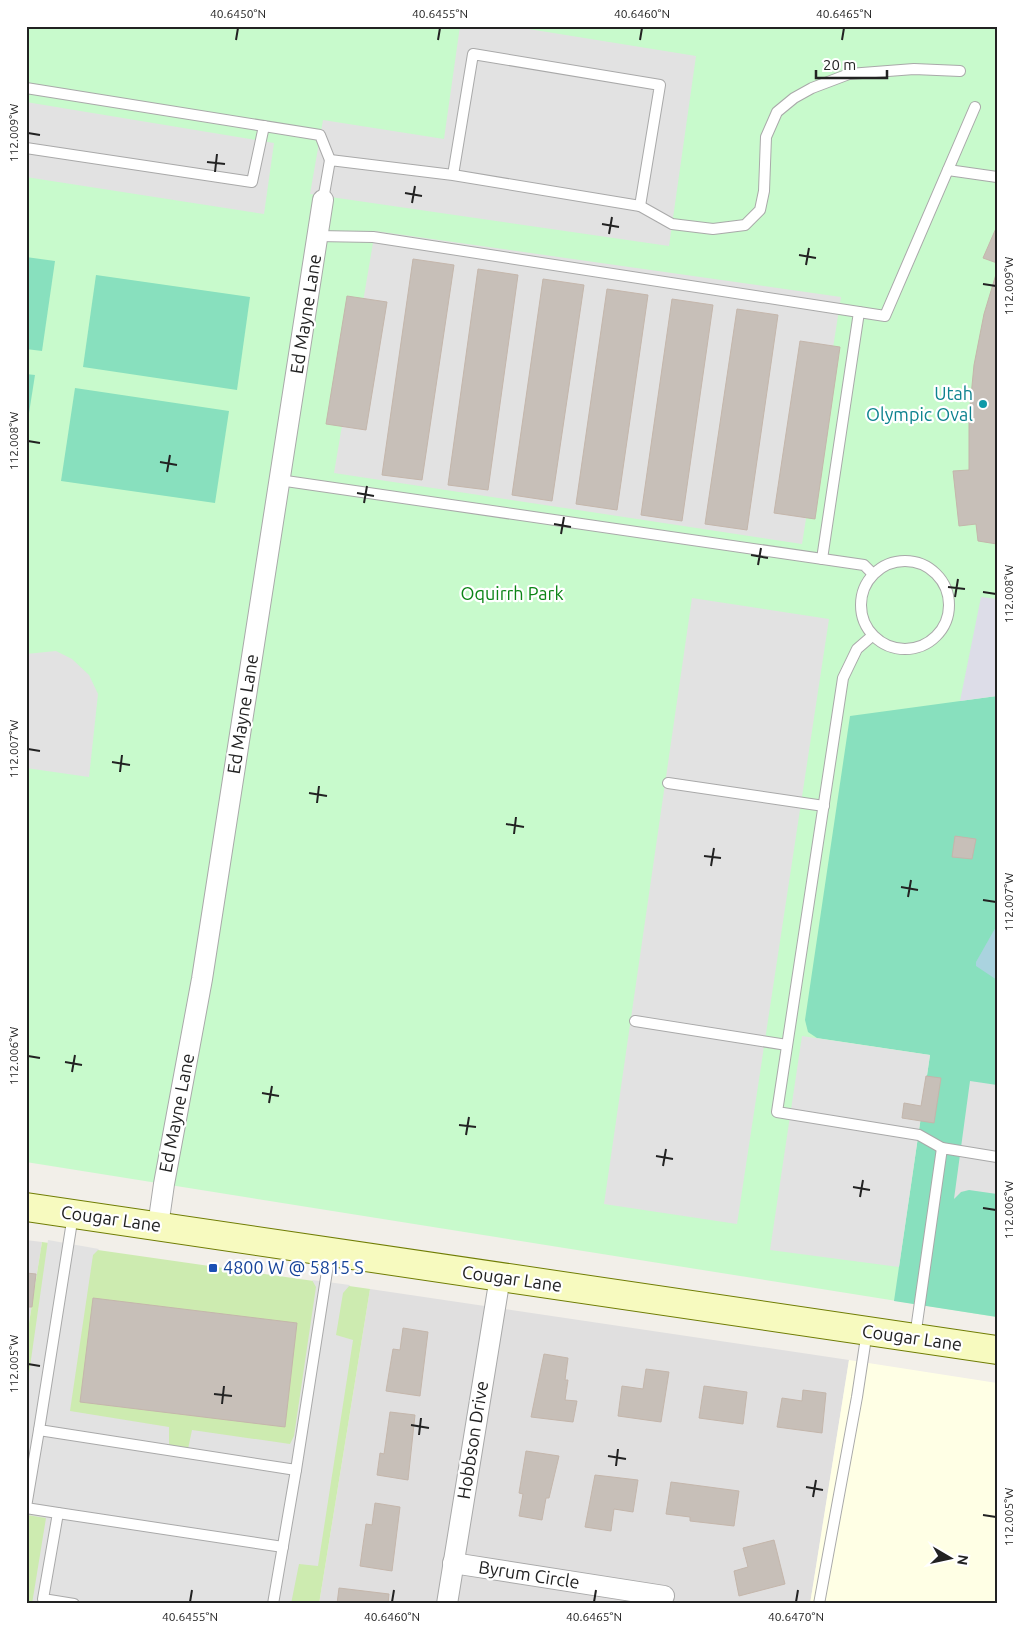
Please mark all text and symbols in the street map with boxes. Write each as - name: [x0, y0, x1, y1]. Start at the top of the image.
- text: 40.6450°N: [210, 7, 266, 20]
- text: 40.6455°N: [412, 7, 468, 20]
- text: 40.6460°N: [614, 7, 670, 20]
- text: 40.6465°N: [816, 7, 872, 20]
- scale bar: [816, 48, 887, 80]
- text: 20 m: [823, 56, 856, 73]
- text: 112.009°W: [7, 104, 20, 162]
- street label: Ed Mayne Lane: [286, 252, 324, 375]
- text: 112.009°W: [1002, 257, 1015, 315]
- place label: Utah Olympic Oval: [866, 383, 973, 424]
- marker: Utah Olympic Oval: [977, 398, 989, 410]
- text: 112.008°W: [7, 412, 20, 470]
- text: 112.008°W: [1002, 565, 1015, 623]
- park label: Oquirrh Park: [461, 583, 563, 603]
- street label: Ed Mayne Lane: [223, 652, 261, 775]
- text: 112.007°W: [7, 720, 20, 778]
- text: 112.007°W: [1002, 873, 1015, 931]
- text: 112.006°W: [7, 1027, 20, 1085]
- street label: Ed Mayne Lane: [155, 1051, 197, 1174]
- text: 112.006°W: [1002, 1181, 1015, 1239]
- street label: Cougar Lane: [60, 1201, 163, 1235]
- place label: 4800 W @ 5815 S: [223, 1257, 364, 1277]
- street label: Cougar Lane: [461, 1261, 564, 1295]
- marker: 4800 W @ 5815 S: [207, 1262, 219, 1274]
- street label: Cougar Lane: [861, 1320, 964, 1354]
- text: 112.005°W: [7, 1335, 20, 1393]
- street label: Hobbson Drive: [453, 1379, 491, 1500]
- text: 112.005°W: [1002, 1488, 1015, 1546]
- north arrow: [926, 1532, 976, 1582]
- text: N: [954, 1554, 972, 1566]
- street label: Byrum Circle: [477, 1556, 581, 1592]
- text: 40.6455°N: [162, 1610, 218, 1623]
- text: 40.6460°N: [364, 1610, 420, 1623]
- text: 40.6465°N: [566, 1610, 622, 1623]
- text: 40.6470°N: [768, 1610, 824, 1623]

